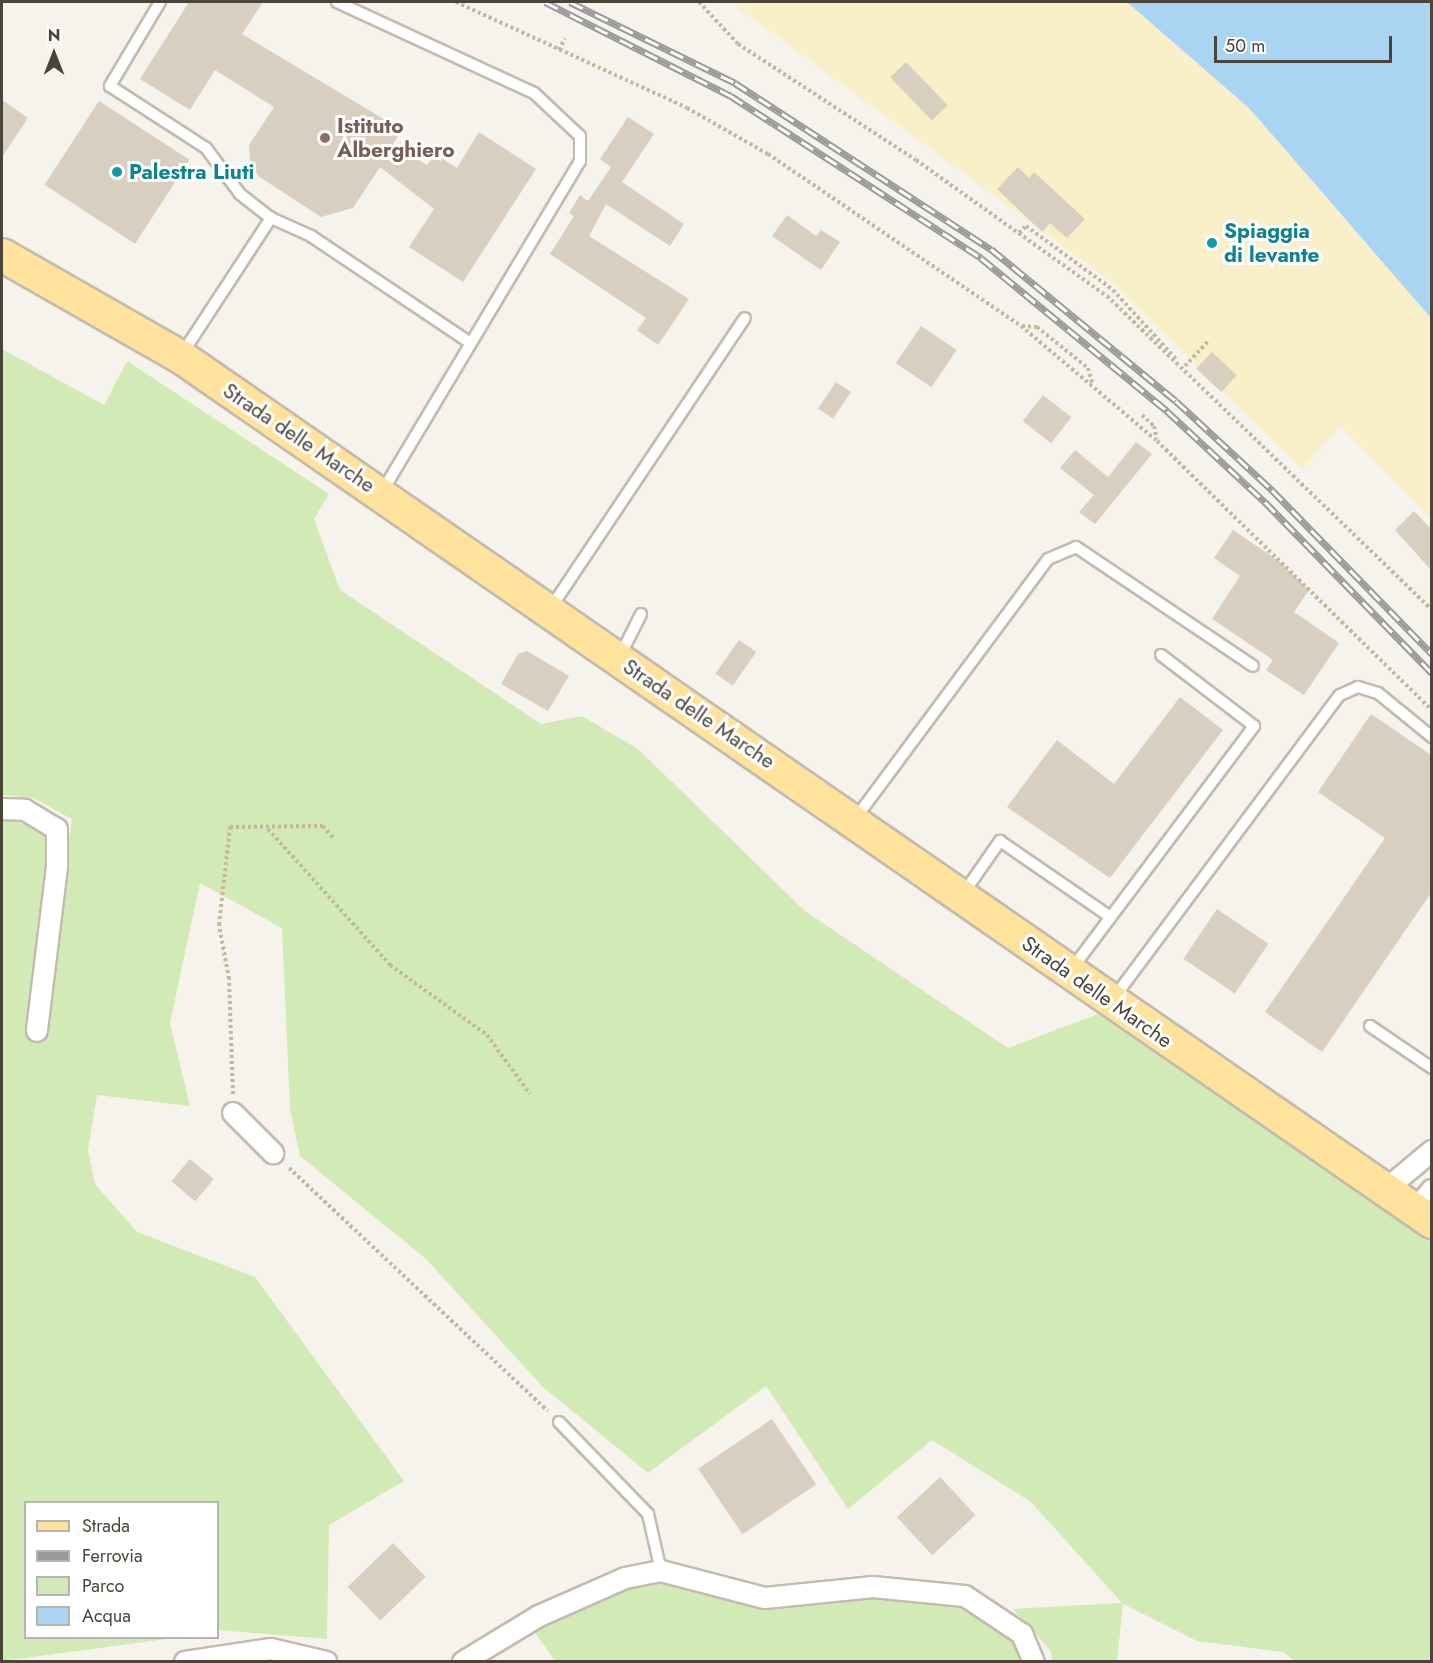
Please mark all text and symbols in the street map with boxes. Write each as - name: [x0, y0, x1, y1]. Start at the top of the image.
- north arrow: [24, 24, 84, 84]
- text: N: [48, 24, 60, 47]
- scale bar: [1217, 24, 1396, 62]
- text: 50 m: [1225, 33, 1265, 59]
- place label: Istituto Alberghiero: [337, 113, 455, 163]
- marker: Istituto Alberghiero: [318, 131, 332, 145]
- place label: Palestra Liuti: [129, 159, 254, 185]
- marker: Palestra Liuti: [110, 165, 124, 179]
- place label: Spiaggia di levante: [1224, 218, 1320, 268]
- marker: Spiaggia di levante: [1205, 236, 1219, 250]
- street label: Strada delle Marche: [218, 378, 380, 498]
- street label: Strada delle Marche: [618, 654, 780, 774]
- street label: Strada delle Marche: [1017, 931, 1177, 1053]
- legend: [24, 1501, 219, 1639]
- text: Strada: [82, 1513, 130, 1539]
- text: Ferrovia: [82, 1543, 143, 1569]
- text: Parco: [82, 1573, 124, 1599]
- text: Acqua: [82, 1603, 131, 1629]

